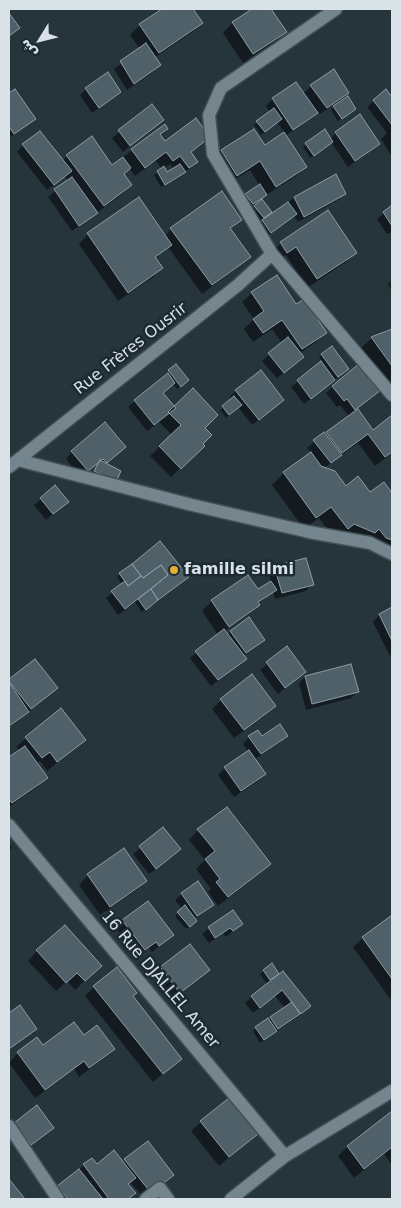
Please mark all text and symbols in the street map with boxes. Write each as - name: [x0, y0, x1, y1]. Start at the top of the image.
- north arrow: [15, 15, 65, 65]
- text: ش: [16, 36, 40, 61]
- street label: Rue Frères Ousrir: [71, 299, 191, 399]
- place label: famille silmi: [184, 560, 294, 580]
- marker: famille silmi: [168, 564, 180, 576]
- street label: 16 Rue DJALLEL Amer: [97, 907, 223, 1053]

